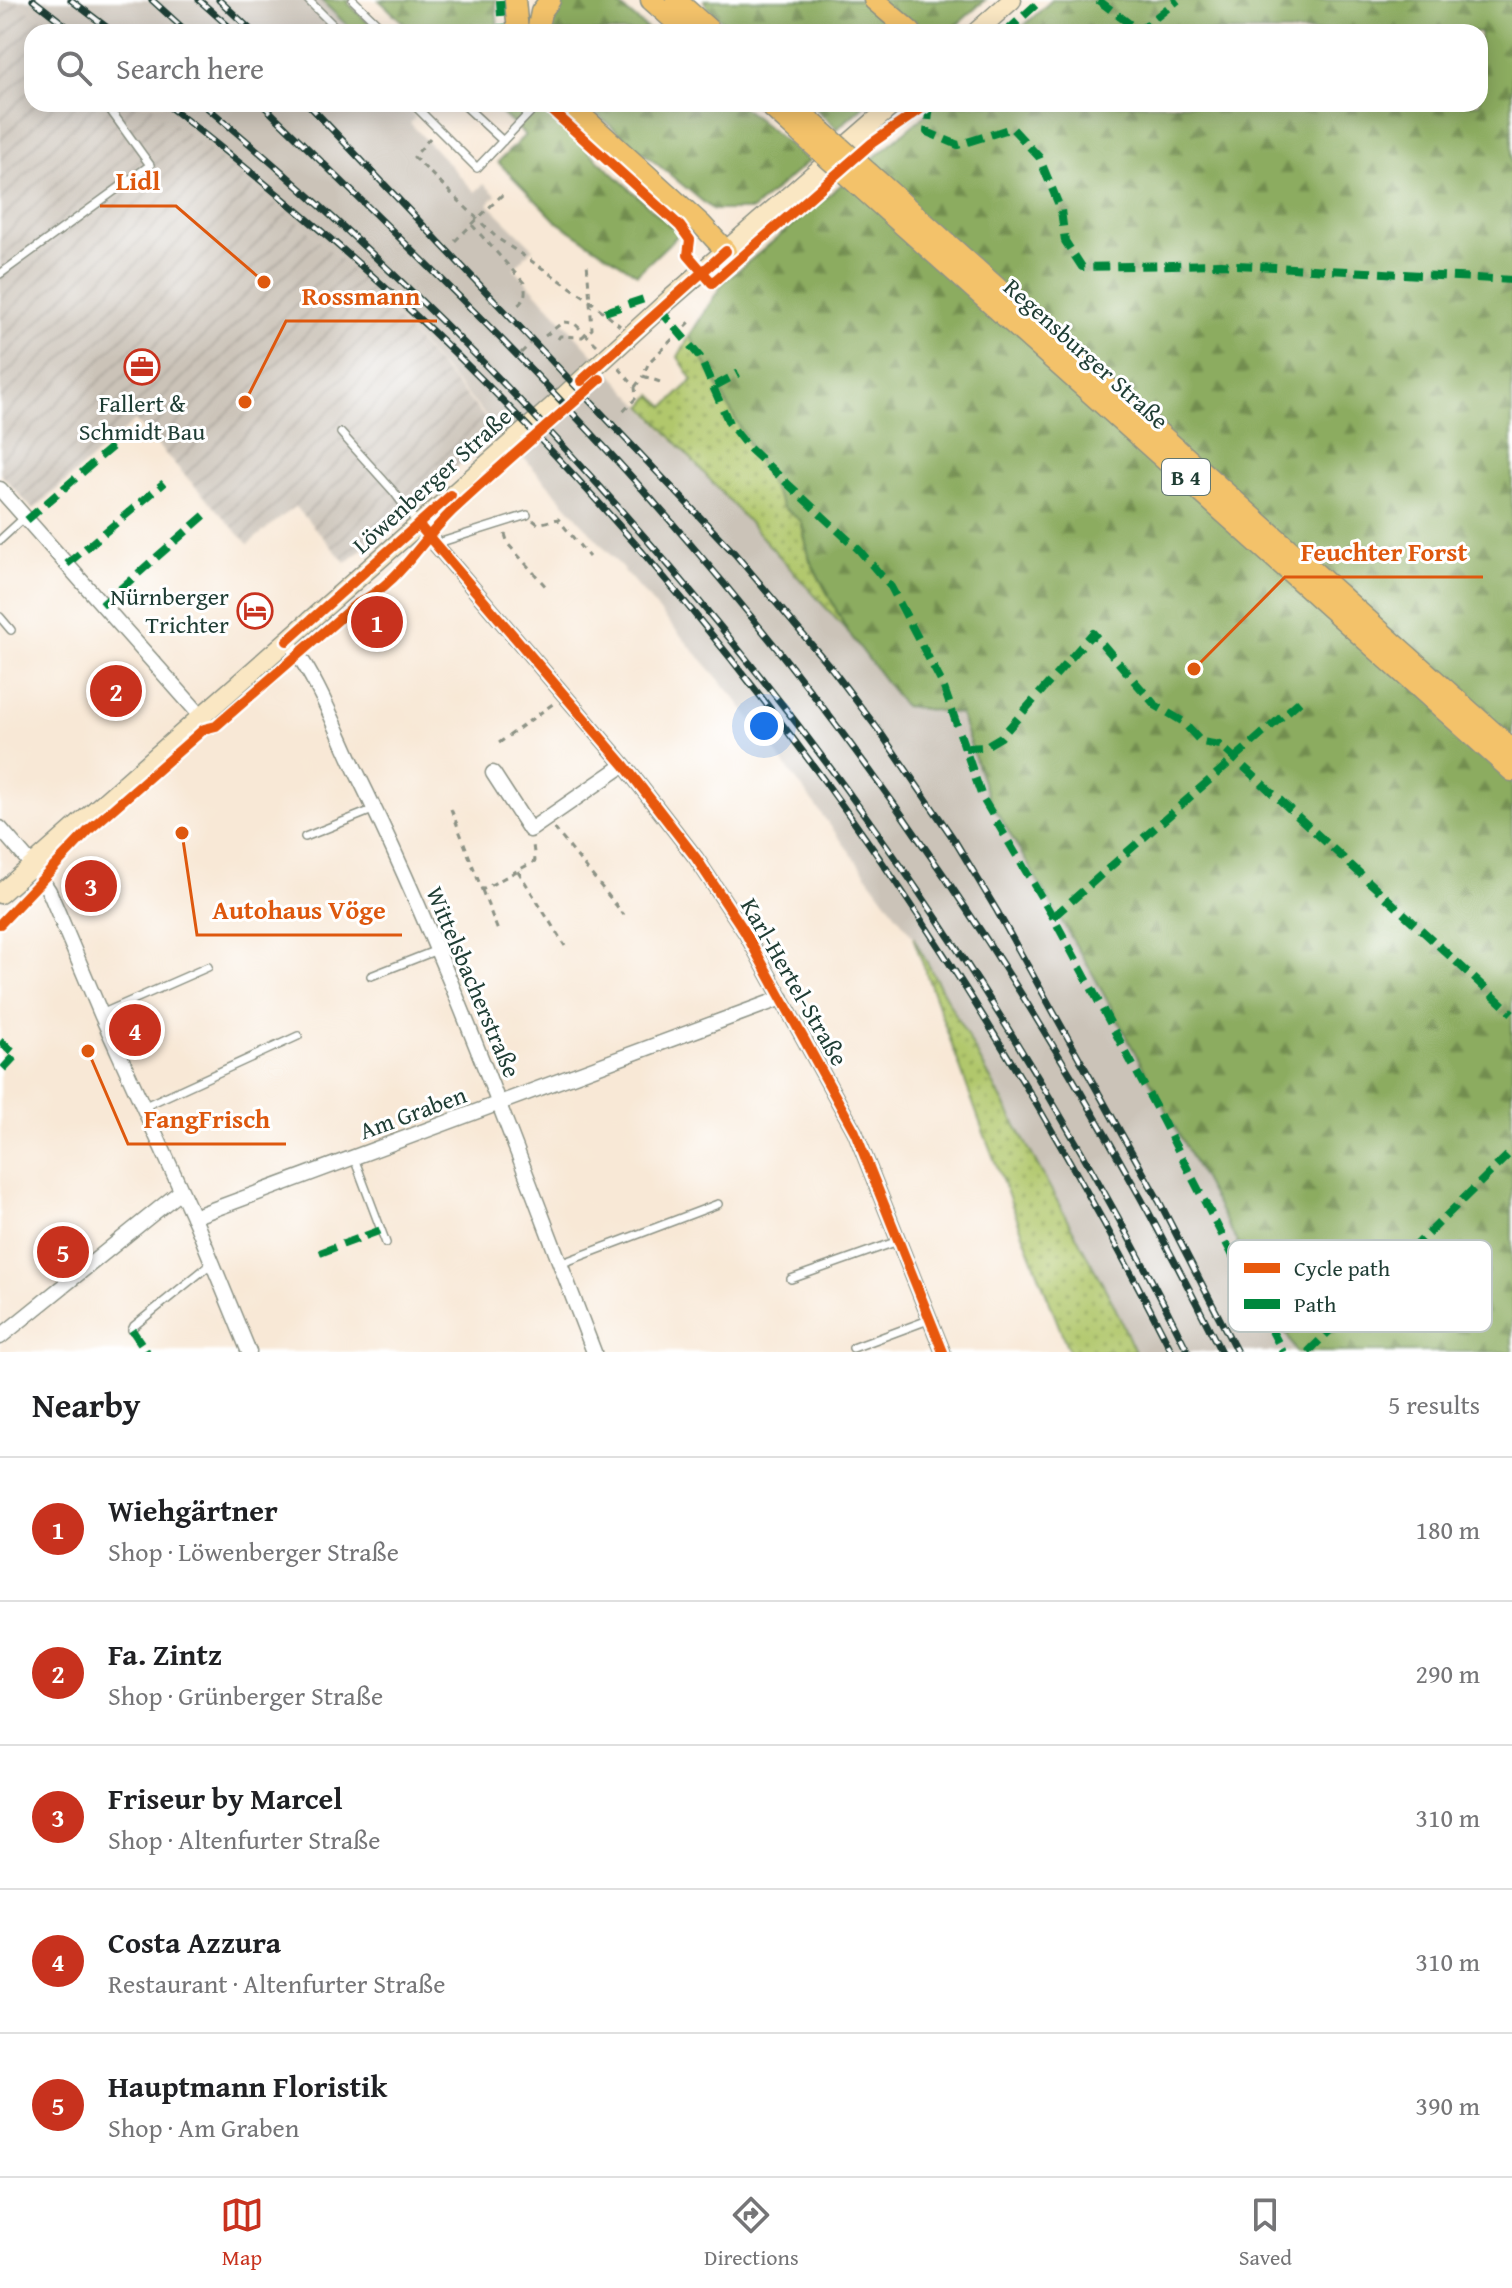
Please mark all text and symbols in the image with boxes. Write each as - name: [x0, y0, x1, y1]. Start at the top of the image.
- search box: [24, 24, 1488, 112]
- icon: search: [52, 46, 96, 90]
- text: Search here: [116, 46, 264, 90]
- callout: Lidl: [100, 156, 176, 206]
- text: Lidl: [116, 161, 160, 200]
- street label: Regensburger Straße: [996, 270, 1177, 437]
- callout: Rossmann: [286, 271, 437, 321]
- text: Rossmann: [302, 276, 421, 315]
- office icon: Fallert & Schmidt Bau: [123, 348, 161, 386]
- place label: Fallert & Schmidt Bau: [79, 386, 205, 449]
- street label: Löwenberger Straße: [344, 399, 519, 562]
- road number: B 4: [1162, 459, 1210, 495]
- callout: Feuchter Forst: [1285, 527, 1483, 577]
- text: Feuchter Forst: [1301, 532, 1467, 571]
- place label: Nürnberger Trichter: [110, 579, 229, 642]
- hotel icon: Nürnberger Trichter: [236, 592, 274, 630]
- pin: 1: [351, 592, 403, 652]
- pin: 2: [90, 661, 142, 721]
- your location: [744, 706, 784, 746]
- pin: 3: [65, 856, 117, 916]
- street label: Wittelsbacherstraße: [417, 881, 530, 1083]
- callout: Autohaus Vöge: [197, 885, 402, 935]
- text: Autohaus Vöge: [212, 890, 386, 929]
- street label: Karl-Hertel-Straße: [732, 891, 857, 1072]
- pin: 4: [109, 1000, 161, 1060]
- street label: Am Graben: [354, 1077, 472, 1148]
- callout: FangFrisch: [128, 1094, 286, 1144]
- text: FangFrisch: [144, 1099, 271, 1138]
- pin: 5: [37, 1222, 89, 1282]
- legend: [1228, 1240, 1492, 1332]
- text: Cycle path: [1294, 1252, 1391, 1284]
- text: Path: [1294, 1288, 1337, 1320]
- text: Nearby: [32, 1380, 141, 1429]
- text: 5 results: [1388, 1385, 1480, 1424]
- text: Wiehgärtner: [108, 1488, 278, 1532]
- text: 1: [51, 1510, 65, 1549]
- text: 180 m: [1415, 1510, 1480, 1549]
- text: Shop · Löwenberger Straße: [108, 1532, 399, 1571]
- text: Fa. Zintz: [108, 1632, 222, 1676]
- text: 2: [51, 1654, 65, 1693]
- text: 290 m: [1415, 1654, 1480, 1693]
- text: Shop · Grünberger Straße: [108, 1676, 383, 1715]
- text: Friseur by Marcel: [108, 1776, 343, 1820]
- text: 3: [51, 1798, 65, 1837]
- text: 310 m: [1415, 1798, 1480, 1837]
- text: Shop · Altenfurter Straße: [108, 1820, 380, 1859]
- text: Costa Azzura: [108, 1920, 281, 1964]
- text: 4: [51, 1942, 65, 1981]
- text: 310 m: [1415, 1942, 1480, 1981]
- text: Restaurant · Altenfurter Straße: [108, 1964, 445, 2003]
- text: Hauptmann Floristik: [108, 2064, 387, 2108]
- text: 5: [51, 2086, 65, 2125]
- text: 390 m: [1415, 2086, 1480, 2125]
- text: Shop · Am Graben: [108, 2108, 299, 2147]
- tab: Map: [220, 2193, 264, 2273]
- tab: Directions: [704, 2193, 799, 2273]
- tab: Saved: [1239, 2193, 1292, 2273]

